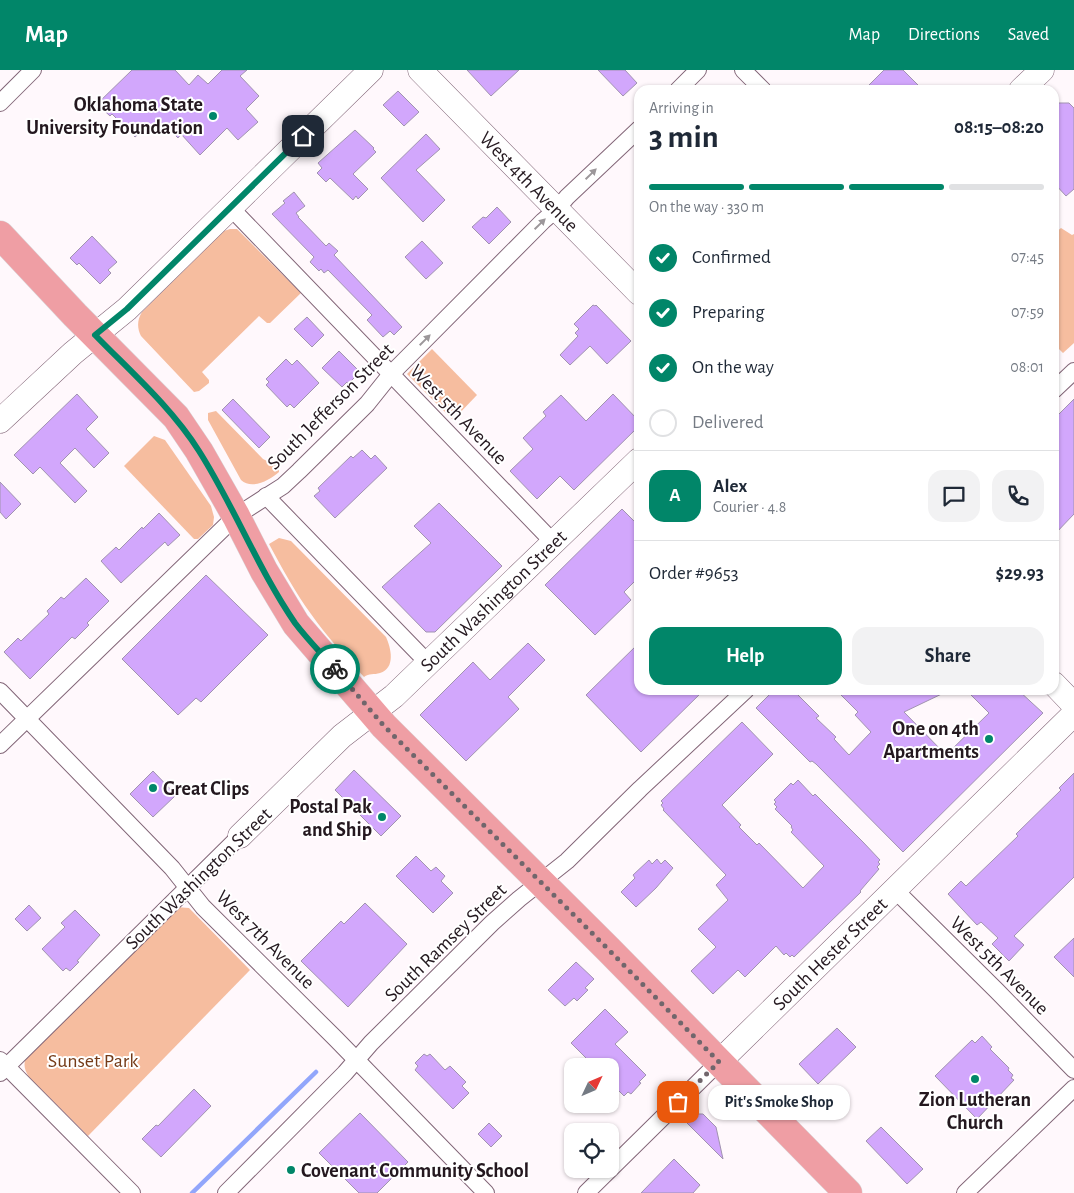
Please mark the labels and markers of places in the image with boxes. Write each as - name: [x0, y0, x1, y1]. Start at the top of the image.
- place label: Oklahoma State University Foundation: [26, 95, 203, 138]
- marker: Oklahoma State University Foundation: [207, 110, 219, 122]
- pin: [282, 115, 324, 157]
- place label: One on 4th Apartments: [883, 719, 979, 762]
- marker: One on 4th Apartments: [983, 733, 995, 745]
- place label: Great Clips: [163, 779, 250, 799]
- marker: Great Clips: [147, 782, 159, 794]
- place label: Postal Pak and Ship: [289, 797, 372, 840]
- marker: Postal Pak and Ship: [376, 811, 388, 823]
- marker: Zion Lutheran Church: [969, 1073, 981, 1085]
- pin: [657, 1081, 699, 1123]
- callout: Pit's Smoke Shop: [708, 1084, 850, 1120]
- place label: Zion Lutheran Church: [919, 1090, 1031, 1133]
- place label: Covenant Community School: [301, 1161, 529, 1181]
- marker: Covenant Community School: [285, 1164, 297, 1176]

